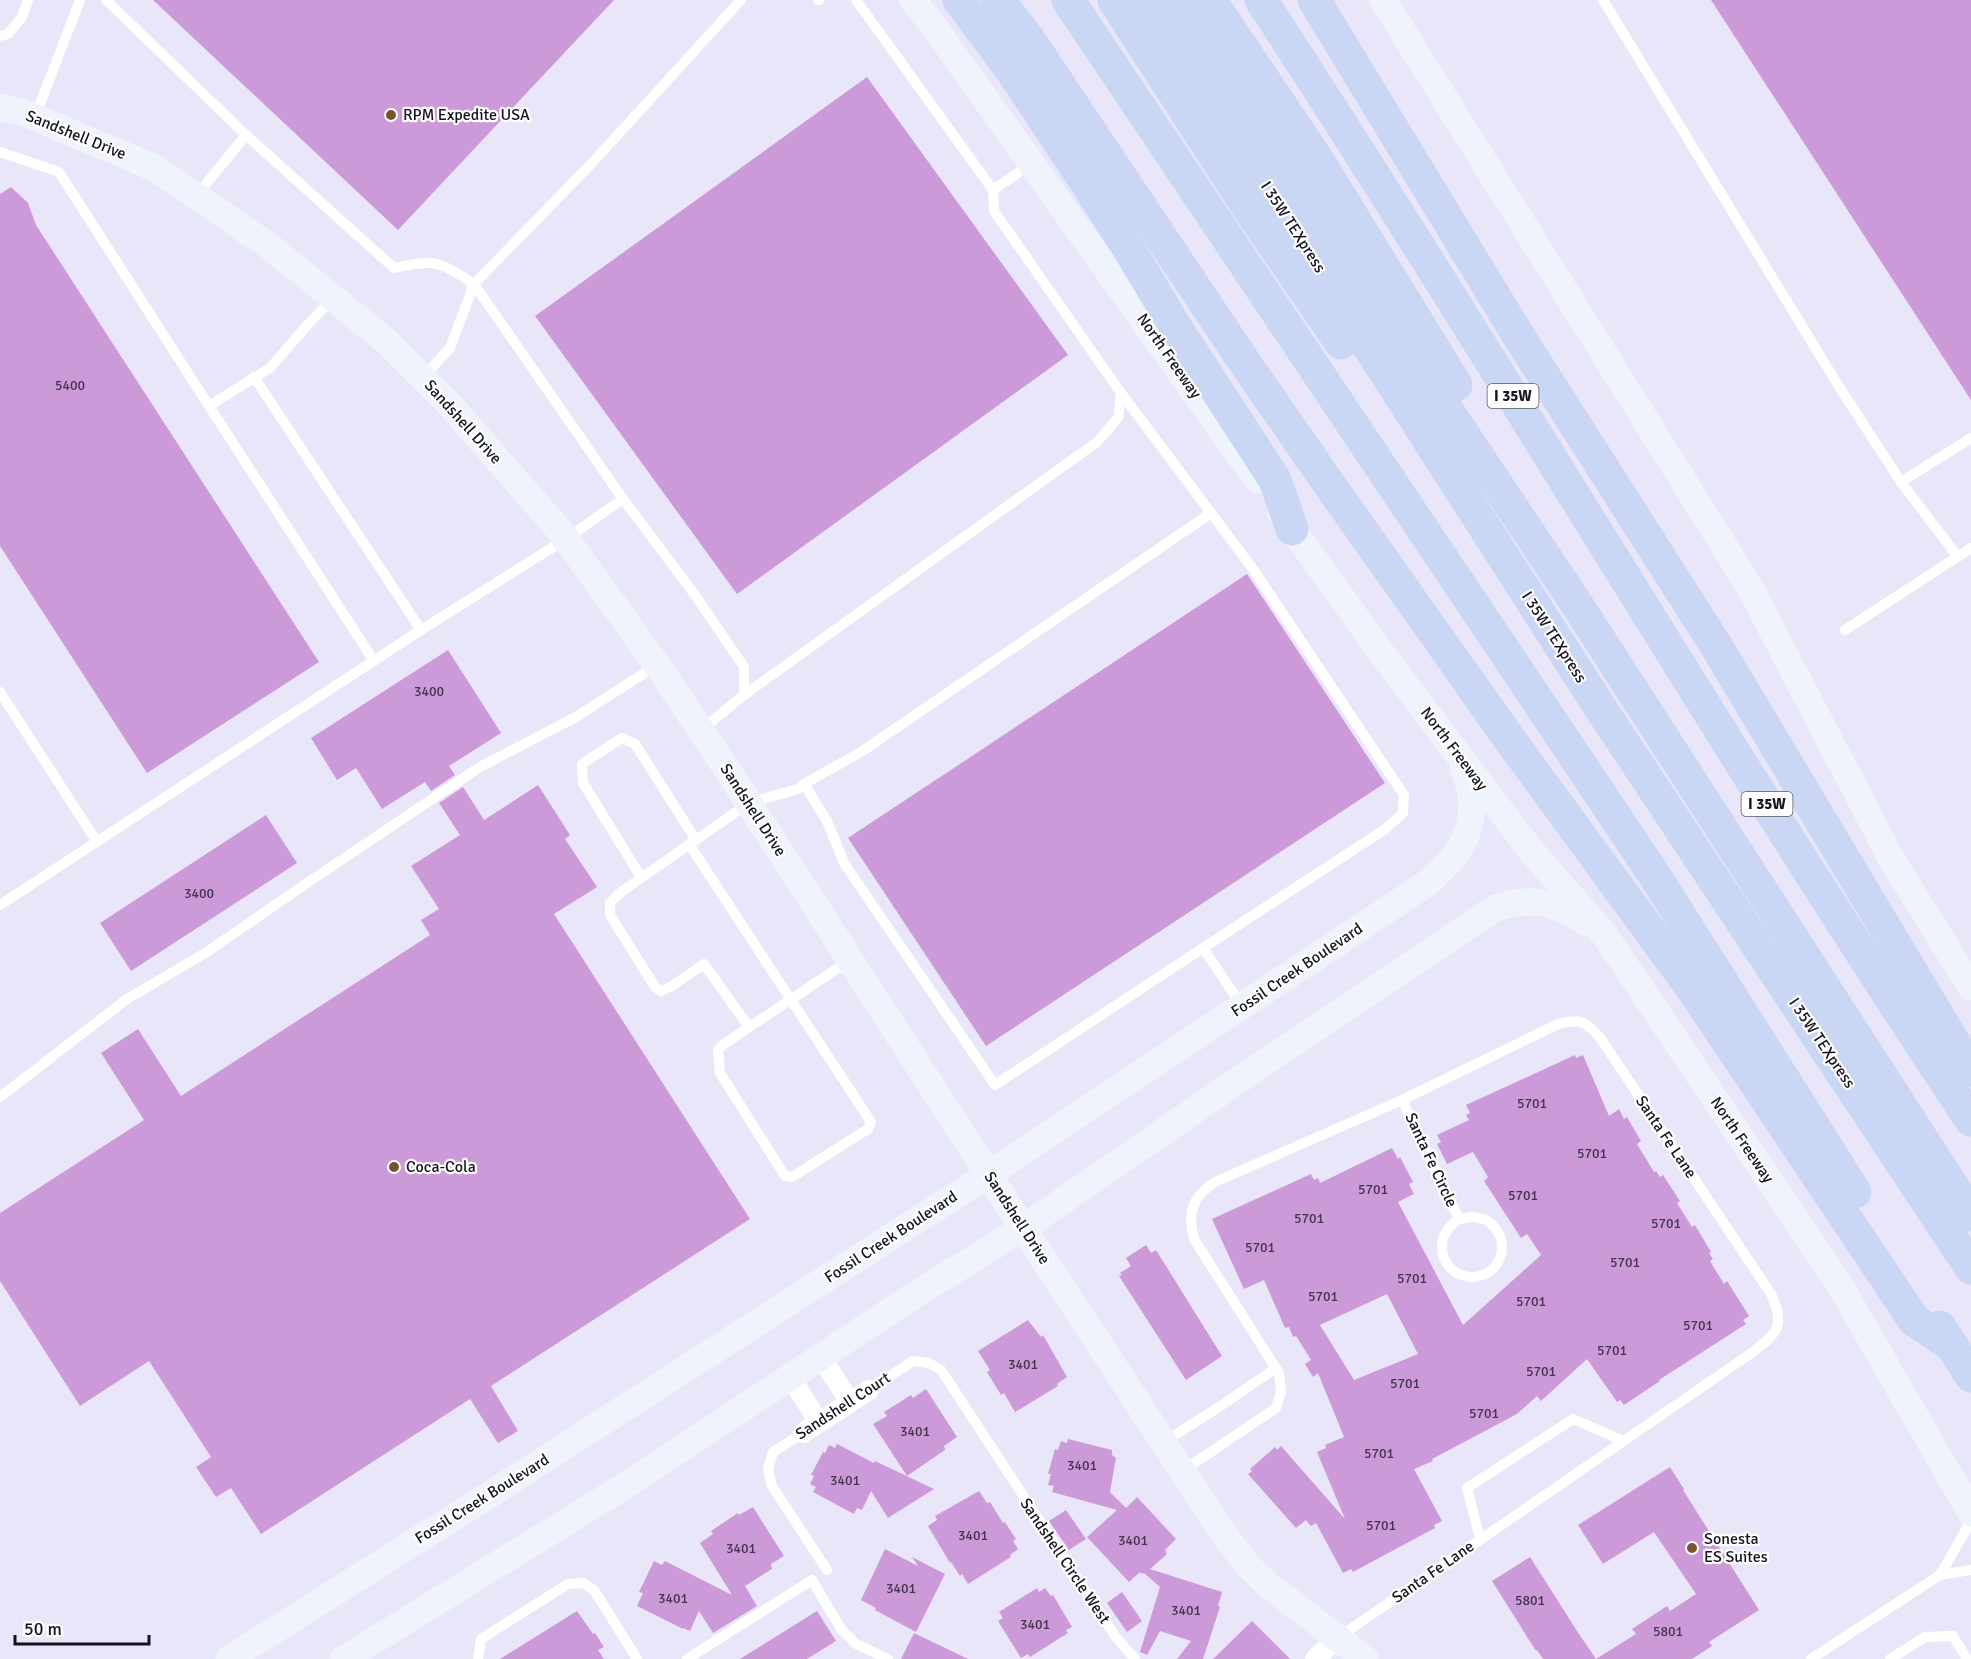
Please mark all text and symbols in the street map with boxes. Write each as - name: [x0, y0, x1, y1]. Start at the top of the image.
- place label: RPM Expedite USA: [403, 105, 530, 125]
- street label: Sandshell Drive: [23, 106, 129, 164]
- marker: RPM Expedite USA: [384, 108, 398, 122]
- street label: I 35W TEXpress: [1256, 178, 1330, 276]
- street label: North Freeway: [1132, 310, 1206, 403]
- street label: Sandshell Drive: [420, 376, 506, 468]
- house number: 5400: [55, 377, 85, 394]
- road number: I 35W: [1488, 384, 1538, 408]
- street label: I 35W TEXpress: [1517, 588, 1591, 686]
- house number: 3400: [414, 683, 444, 700]
- street label: North Freeway: [1416, 703, 1492, 795]
- street label: Sandshell Drive: [716, 760, 790, 860]
- road number: I 35W: [1742, 792, 1792, 816]
- house number: 3400: [184, 885, 214, 902]
- street label: Fossil Creek Boulevard: [1227, 919, 1367, 1021]
- street label: I 35W TEXpress: [1784, 994, 1860, 1092]
- street label: Santa Fe Lane: [1631, 1092, 1701, 1182]
- street label: North Freeway: [1706, 1093, 1778, 1187]
- house number: 5701: [1517, 1095, 1547, 1112]
- street label: Santa Fe Circle: [1400, 1110, 1462, 1210]
- house number: 5701: [1577, 1145, 1607, 1162]
- place label: Coca-Cola: [406, 1157, 476, 1177]
- marker: Coca-Cola: [387, 1160, 401, 1174]
- street label: Sandshell Drive: [980, 1168, 1054, 1268]
- house number: 5701: [1358, 1181, 1388, 1198]
- street label: Fossil Creek Boulevard: [821, 1187, 961, 1287]
- house number: 5701: [1508, 1187, 1538, 1204]
- house number: 5701: [1294, 1210, 1324, 1227]
- house number: 5701: [1651, 1215, 1681, 1232]
- house number: 5701: [1245, 1239, 1275, 1256]
- house number: 5701: [1610, 1254, 1640, 1271]
- house number: 5701: [1397, 1270, 1427, 1287]
- house number: 5701: [1308, 1288, 1338, 1305]
- house number: 5701: [1516, 1293, 1546, 1310]
- house number: 5701: [1683, 1317, 1713, 1334]
- house number: 5701: [1597, 1342, 1627, 1359]
- house number: 3401: [1008, 1356, 1038, 1373]
- house number: 5701: [1526, 1363, 1556, 1380]
- street label: Sandshell Court: [792, 1368, 895, 1444]
- house number: 5701: [1390, 1375, 1420, 1392]
- house number: 5701: [1469, 1405, 1499, 1422]
- house number: 3401: [900, 1423, 930, 1440]
- house number: 5701: [1364, 1445, 1394, 1462]
- street label: Fossil Creek Boulevard: [411, 1450, 553, 1548]
- house number: 3401: [1067, 1457, 1097, 1474]
- house number: 3401: [830, 1472, 860, 1489]
- street label: Sandshell Circle West: [1015, 1494, 1115, 1628]
- house number: 5701: [1366, 1517, 1396, 1534]
- house number: 3401: [958, 1527, 988, 1544]
- place label: Sonesta ES Suites: [1704, 1529, 1768, 1567]
- house number: 3401: [1118, 1532, 1148, 1549]
- street label: Santa Fe Lane: [1388, 1536, 1478, 1608]
- house number: 3401: [726, 1540, 756, 1557]
- marker: Sonesta ES Suites: [1685, 1541, 1699, 1555]
- house number: 3401: [886, 1580, 916, 1597]
- house number: 3401: [658, 1590, 688, 1607]
- house number: 5801: [1515, 1592, 1545, 1609]
- house number: 3401: [1171, 1602, 1201, 1619]
- scale bar: [15, 1608, 148, 1646]
- house number: 3401: [1020, 1616, 1050, 1633]
- text: 50 m: [24, 1618, 62, 1640]
- house number: 5801: [1653, 1623, 1683, 1640]

